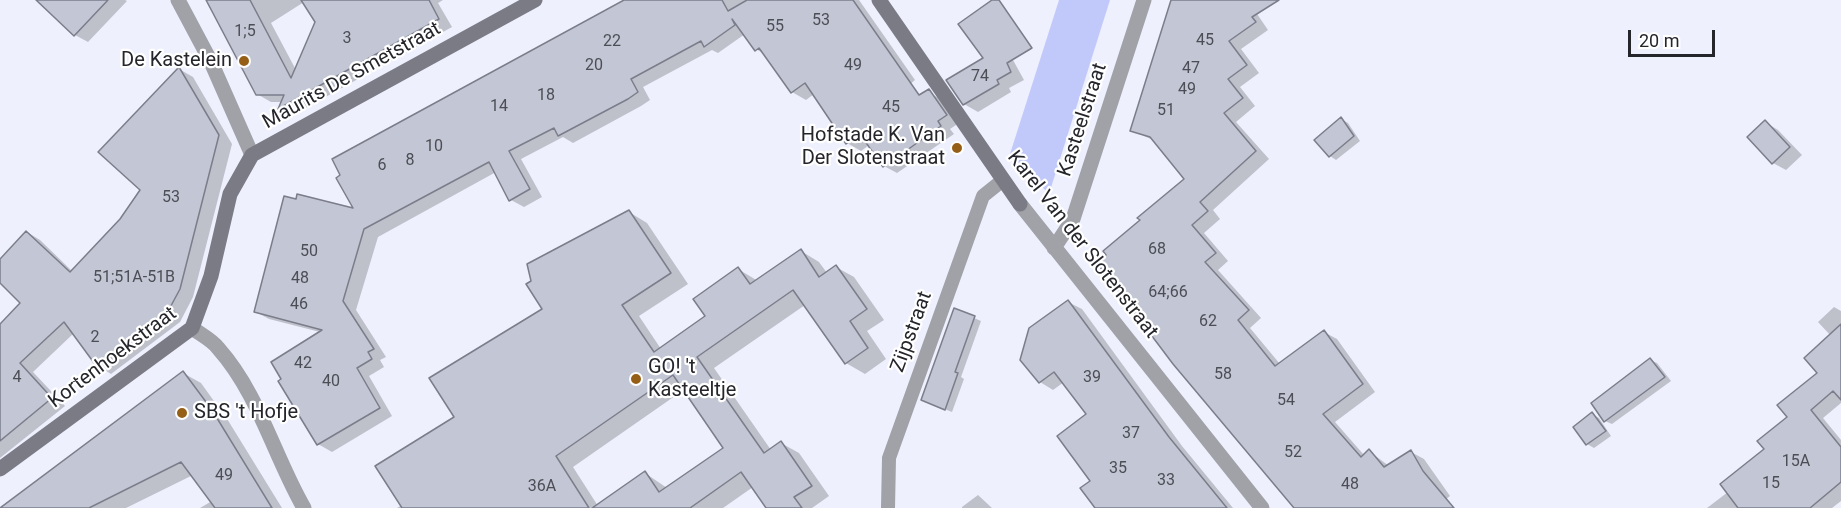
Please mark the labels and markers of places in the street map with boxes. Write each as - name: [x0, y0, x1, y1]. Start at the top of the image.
- place label: De Kastelein: [121, 49, 232, 73]
- marker: De Kastelein: [237, 54, 251, 68]
- place label: Hofstade K. Van Der Slotenstraat: [801, 124, 945, 171]
- marker: Hofstade K. Van Der Slotenstraat: [950, 141, 964, 155]
- place label: GO! 't Kasteeltje: [648, 356, 736, 403]
- marker: GO! 't Kasteeltje: [629, 372, 643, 386]
- place label: SBS 't Hofje: [194, 401, 298, 425]
- marker: SBS 't Hofje: [175, 406, 189, 420]

